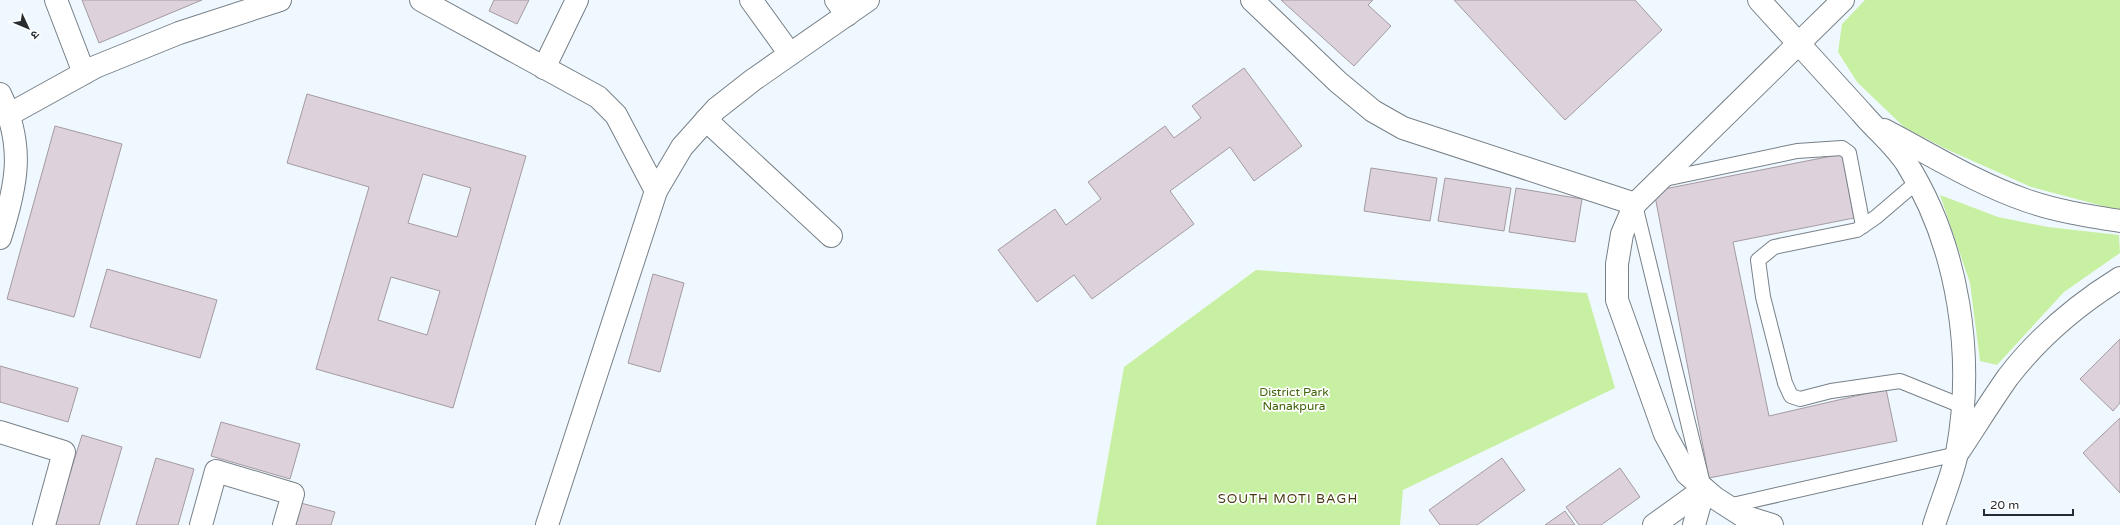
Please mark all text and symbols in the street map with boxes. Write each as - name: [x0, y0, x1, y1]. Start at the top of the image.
- north arrow: [8, 8, 48, 48]
- text: उ: [28, 28, 42, 42]
- park label: District Park Nanakpura: [1259, 385, 1329, 413]
- district label: SOUTH MOTI BAGH: [1218, 491, 1358, 507]
- scale bar: [1984, 491, 2073, 517]
- text: 20 m: [1990, 498, 2019, 512]

